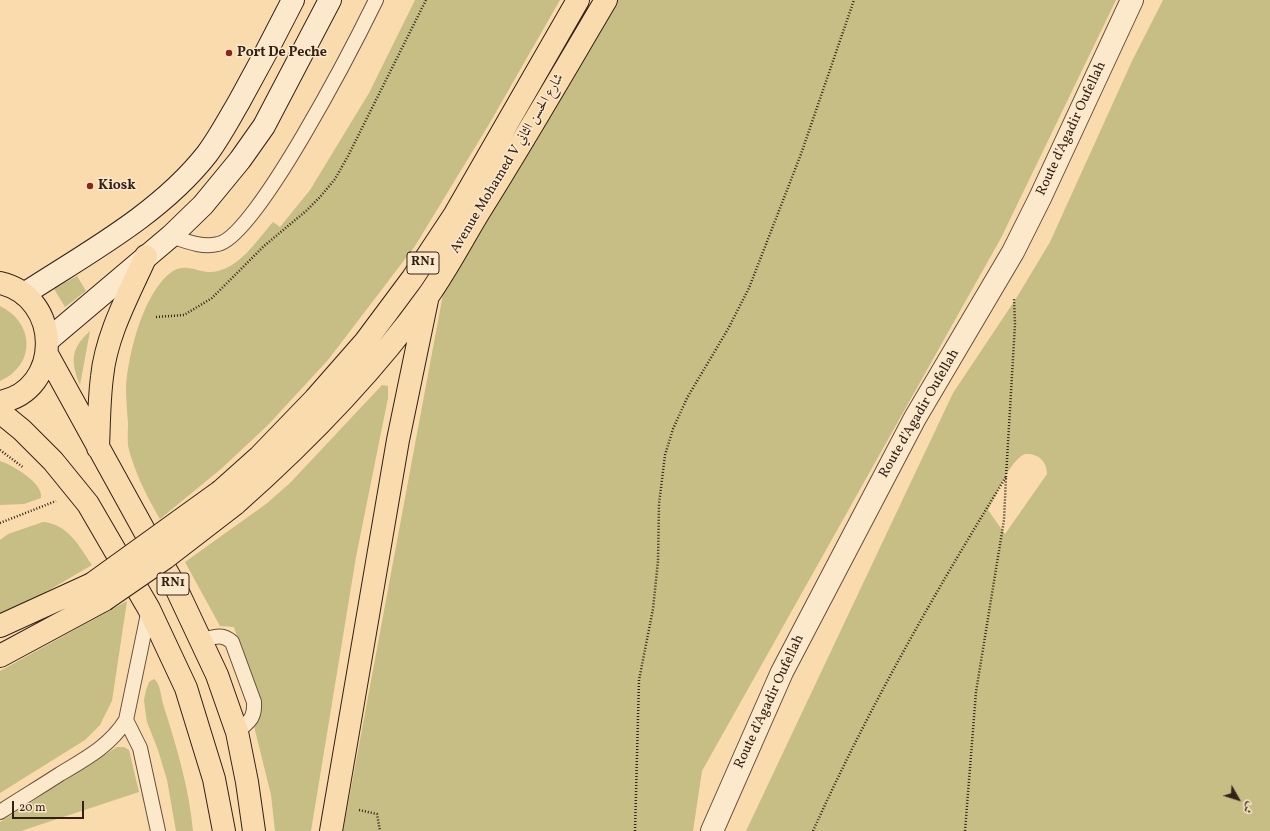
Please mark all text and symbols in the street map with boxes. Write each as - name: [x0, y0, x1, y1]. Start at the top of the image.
- place label: Port De Peche: [237, 45, 327, 61]
- marker: Port De Peche: [224, 48, 234, 58]
- street label: Route d'Agadir Oufellah: [1034, 59, 1110, 199]
- street label: Avenue Mohamed V شارع الحسن الثاني: [448, 71, 568, 257]
- place label: Kiosk: [98, 178, 136, 194]
- marker: Kiosk: [85, 181, 95, 191]
- road number: RN1: [407, 252, 439, 274]
- street label: Route d'Agadir Oufellah: [876, 347, 964, 481]
- road number: RN1: [157, 573, 189, 595]
- street label: Route d'Agadir Oufellah: [732, 632, 808, 772]
- north arrow: [1218, 779, 1258, 819]
- scale bar: [14, 793, 86, 819]
- text: ش: [1238, 798, 1257, 816]
- text: 20 m: [19, 800, 46, 816]

